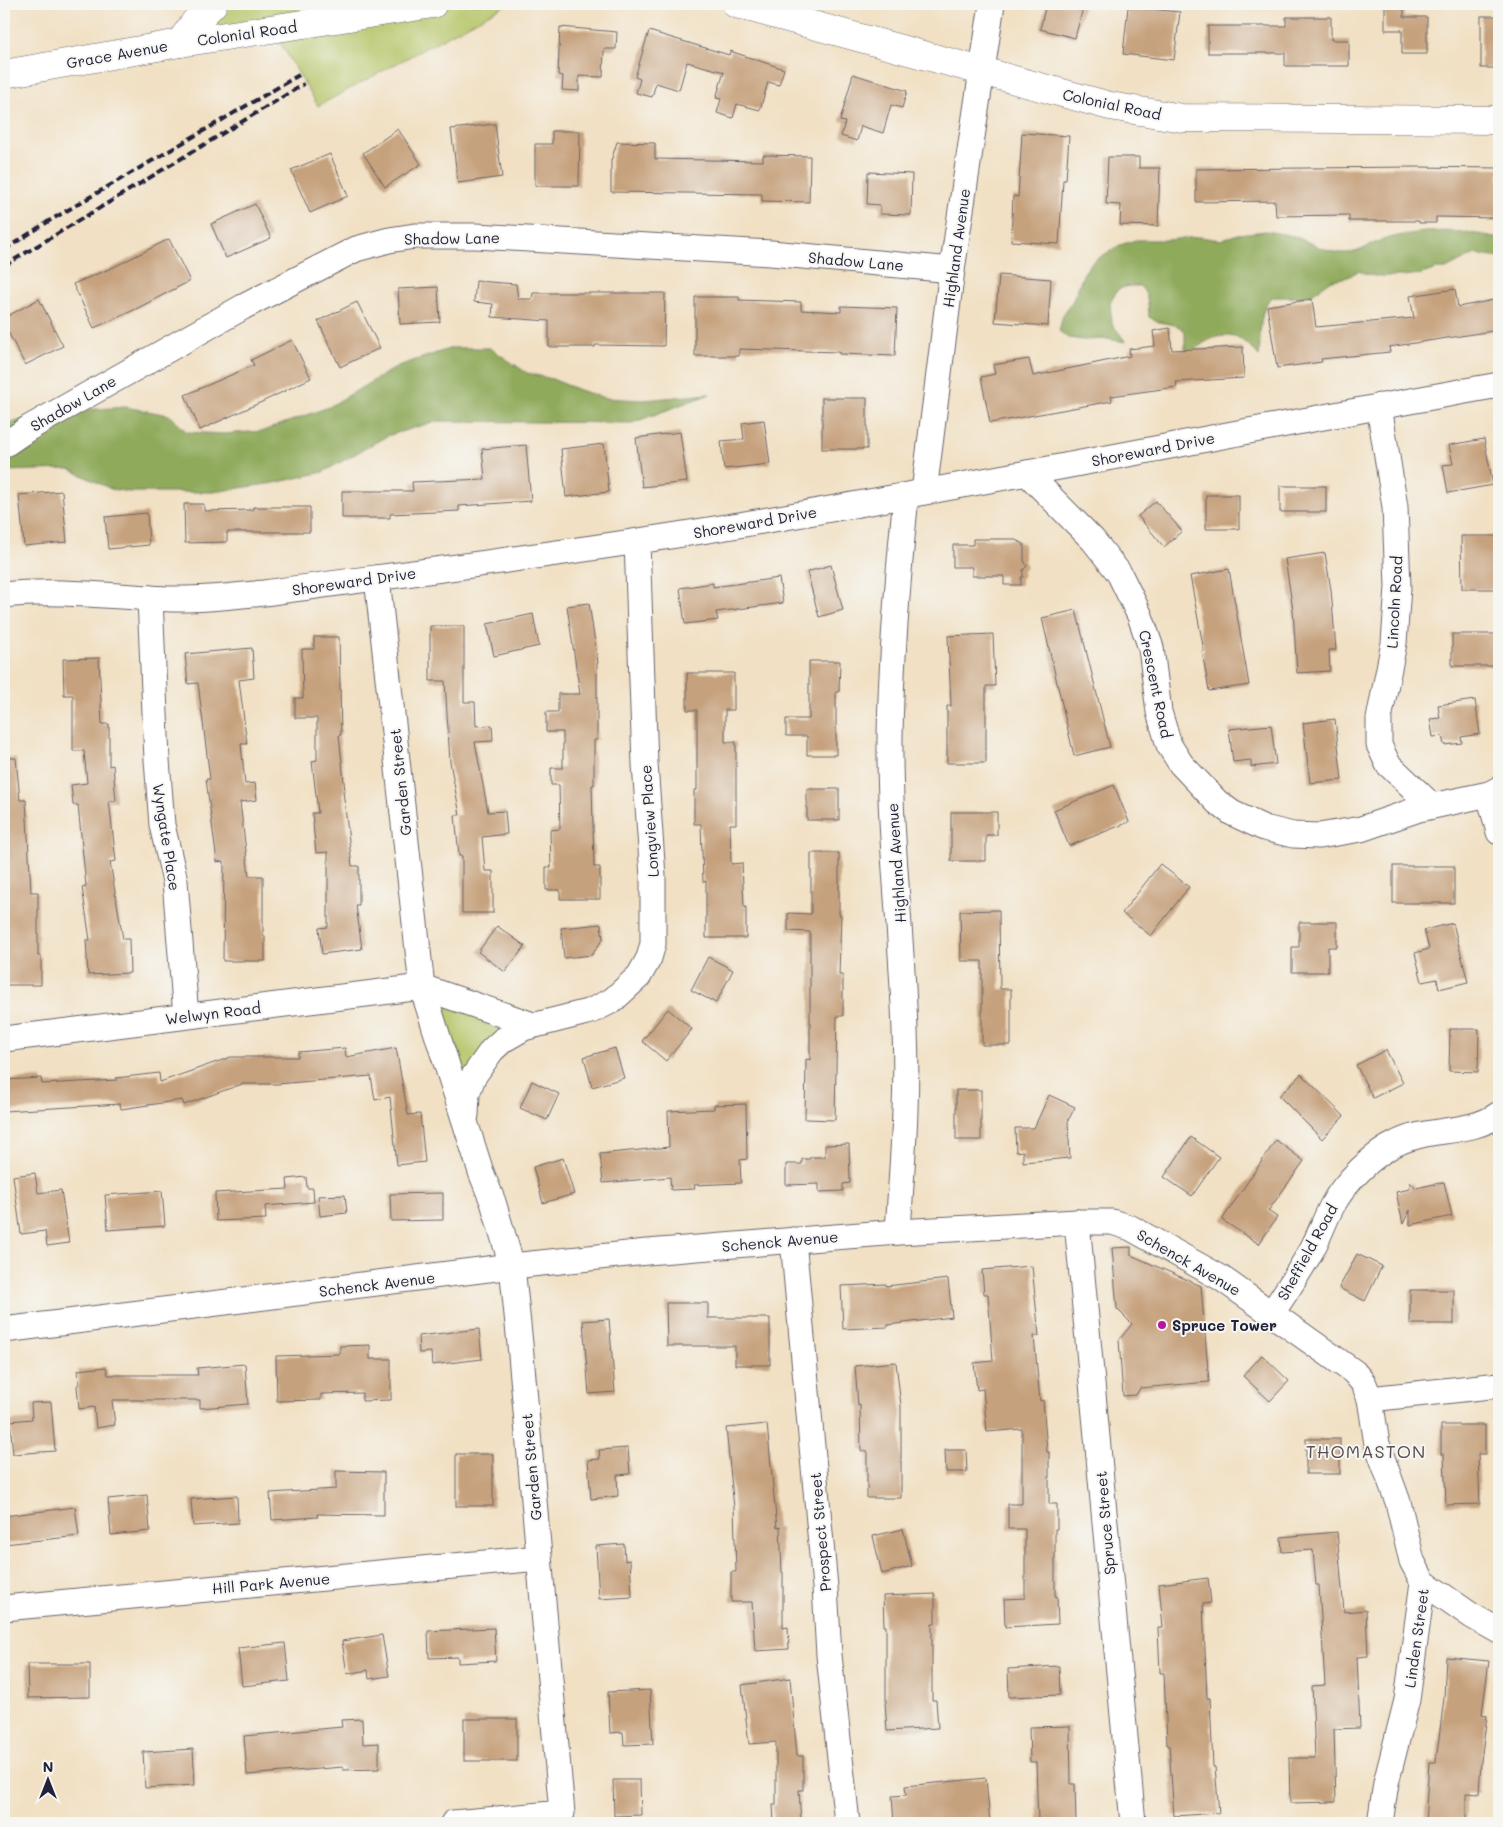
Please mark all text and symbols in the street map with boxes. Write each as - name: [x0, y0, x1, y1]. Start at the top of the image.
- street label: Colonial Road: [196, 16, 298, 50]
- street label: Grace Avenue: [65, 35, 169, 73]
- street label: Colonial Road: [1061, 84, 1163, 124]
- street label: Highland Avenue: [938, 187, 974, 309]
- street label: Shadow Lane: [404, 227, 500, 249]
- street label: Shadow Lane: [807, 247, 905, 275]
- street label: Shadow Lane: [26, 370, 120, 436]
- street label: Shoreward Drive: [1090, 427, 1216, 471]
- street label: Shoreward Drive: [692, 501, 818, 543]
- street label: Lincoln Road: [1382, 555, 1406, 649]
- street label: Shoreward Drive: [291, 562, 417, 600]
- street label: Crescent Road: [1135, 628, 1177, 740]
- street label: Garden Street: [384, 727, 416, 837]
- street label: Longview Place: [635, 764, 663, 878]
- street label: Wyngate Place: [149, 782, 185, 892]
- street label: Highland Avenue: [882, 802, 910, 924]
- street label: Welwyn Road: [164, 997, 262, 1029]
- street label: Sheffield Road: [1272, 1200, 1342, 1304]
- street label: Schenck Avenue: [1133, 1224, 1245, 1300]
- street label: Schenck Avenue: [721, 1226, 839, 1256]
- street label: Schenck Avenue: [318, 1267, 436, 1301]
- place label: Spruce Tower: [1172, 1315, 1277, 1335]
- marker: Spruce Tower: [1156, 1319, 1168, 1331]
- street label: Garden Street: [516, 1413, 546, 1521]
- district label: THOMASTON: [1306, 1439, 1426, 1463]
- street label: Spruce Street: [1091, 1470, 1119, 1576]
- street label: Prospect Street: [805, 1472, 835, 1592]
- street label: Hill Park Avenue: [211, 1568, 331, 1598]
- street label: Linden Street: [1399, 1587, 1433, 1689]
- north arrow: [22, 1754, 72, 1804]
- text: N: [43, 1757, 53, 1776]

